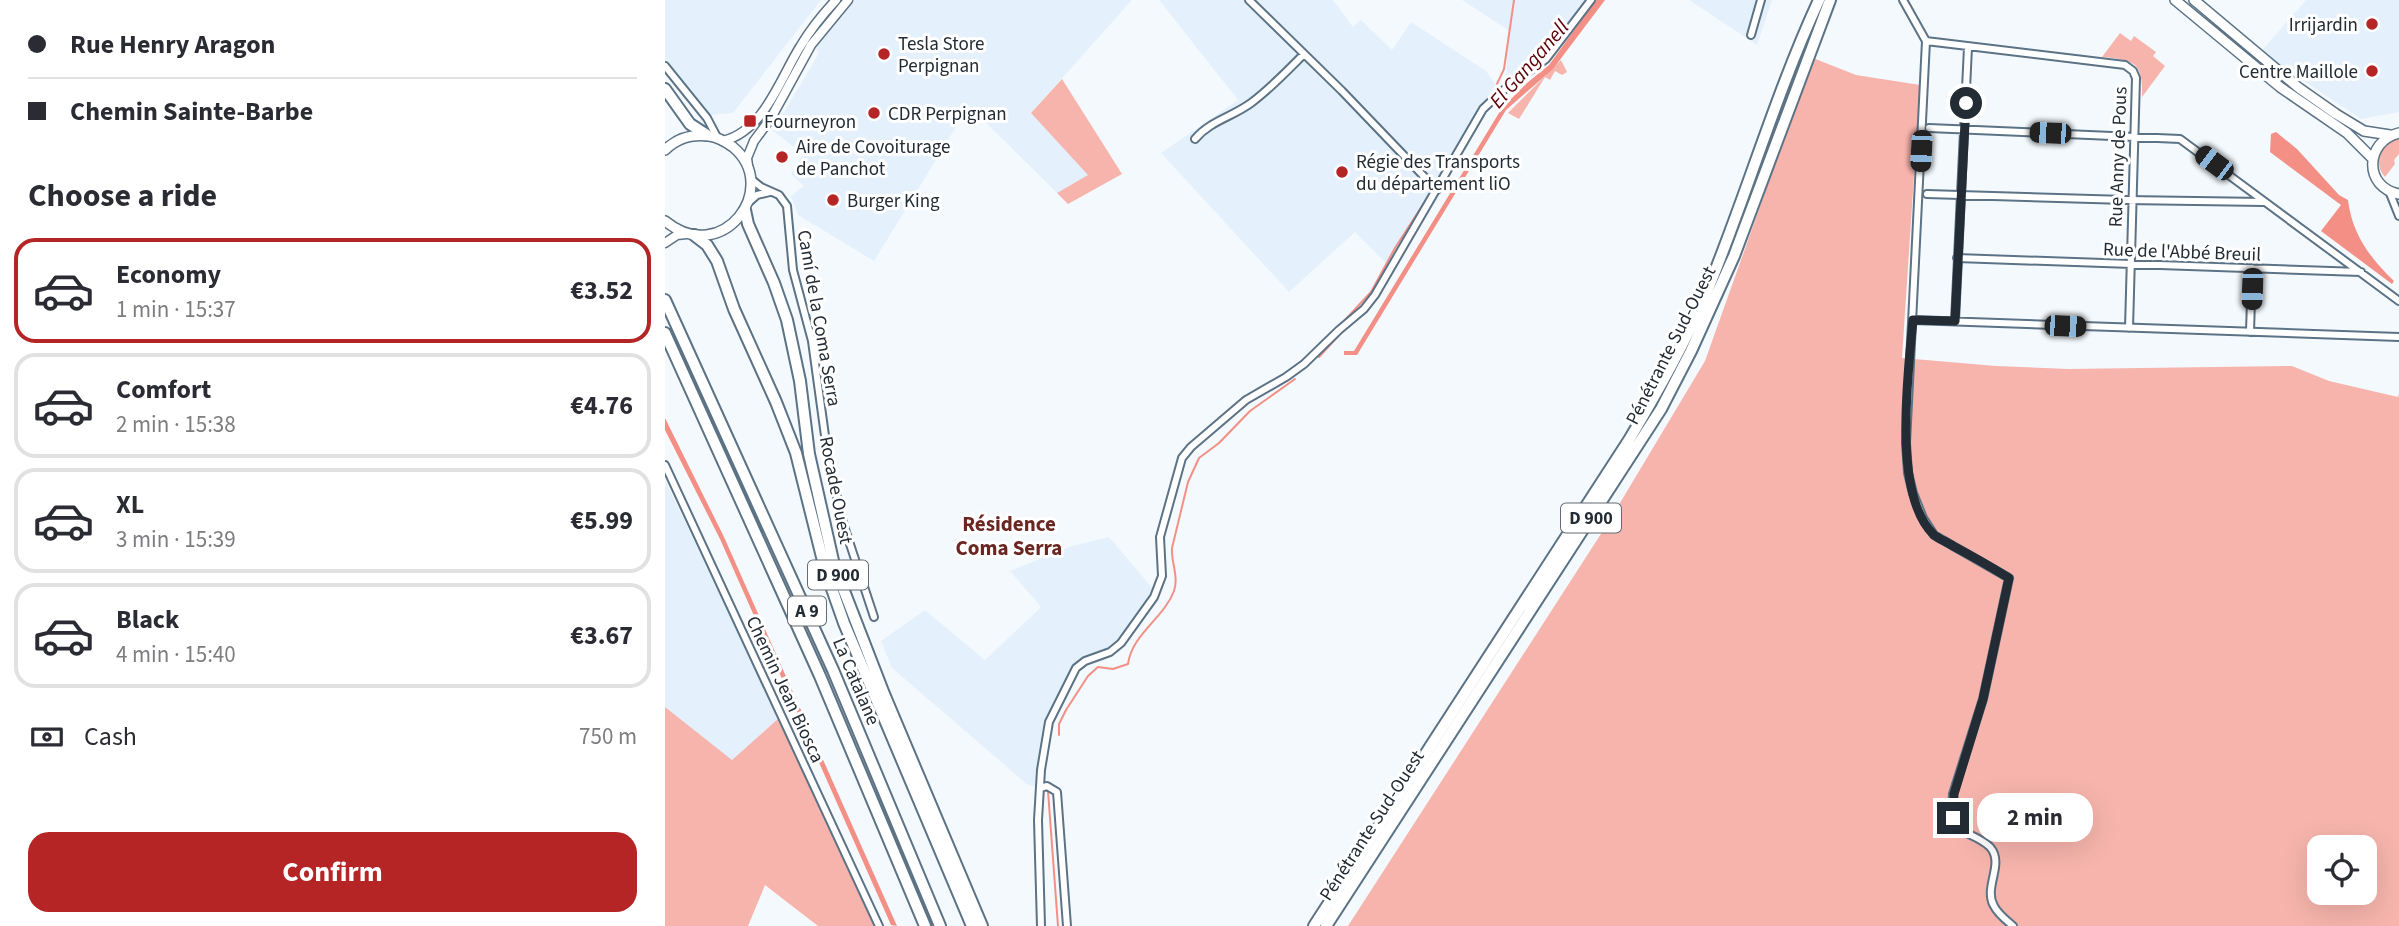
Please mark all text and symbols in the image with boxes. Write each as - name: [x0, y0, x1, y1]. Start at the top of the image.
- place label: Irrijardin: [2289, 12, 2358, 39]
- water label: El Ganganell: [1482, 13, 1576, 115]
- marker: Irrijardin: [2364, 16, 2380, 32]
- text: Rue Henry Aragon: [70, 26, 275, 63]
- place label: Tesla Store Perpignan: [898, 31, 985, 80]
- marker: Tesla Store Perpignan: [876, 46, 892, 62]
- place label: Centre Maillole: [2239, 59, 2358, 86]
- marker: Centre Maillole: [2364, 63, 2380, 79]
- street label: Rue Anny de Pous: [2103, 86, 2134, 228]
- route start: [1950, 87, 1982, 119]
- text: Chemin Sainte-Barbe: [70, 93, 313, 130]
- place label: CDR Perpignan: [888, 101, 1007, 128]
- marker: CDR Perpignan: [866, 105, 882, 121]
- place label: Fourneyron: [764, 109, 856, 136]
- marker: Fourneyron: [742, 113, 758, 129]
- car: [2029, 122, 2072, 144]
- car: [1910, 129, 1933, 173]
- place label: Aire de Covoiturage de Panchot: [796, 134, 950, 183]
- car: [2191, 142, 2238, 184]
- marker: Aire de Covoiturage de Panchot: [774, 149, 790, 165]
- place label: Régie des Transports du département liO: [1356, 149, 1520, 198]
- marker: Régie des Transports du département liO: [1334, 164, 1350, 180]
- text: Choose a ride: [28, 173, 217, 219]
- place label: Burger King: [847, 188, 940, 215]
- marker: Burger King: [825, 192, 841, 208]
- street label: Camí de la Coma Serra: [790, 228, 847, 409]
- street label: Rue de l'Abbé Breuil: [2102, 236, 2262, 269]
- text: Economy: [116, 256, 221, 293]
- icon: car: [32, 259, 95, 322]
- street label: Pénétrante Sud-Ouest: [1620, 261, 1723, 430]
- car: [2241, 268, 2264, 310]
- text: €3.52: [570, 272, 633, 309]
- text: 1 min · 15:37: [116, 293, 236, 326]
- car: [2044, 315, 2087, 337]
- text: Comfort: [116, 371, 211, 408]
- icon: car: [32, 374, 95, 437]
- text: €4.76: [570, 387, 633, 424]
- text: 2 min · 15:38: [116, 408, 236, 441]
- street label: Rocade Ouest: [812, 434, 859, 547]
- text: XL: [116, 486, 144, 523]
- icon: car: [32, 489, 95, 552]
- text: €5.99: [570, 502, 633, 539]
- road number: D 900: [1561, 504, 1621, 532]
- district label: Résidence Coma Serra: [956, 509, 1062, 563]
- text: 3 min · 15:39: [116, 523, 236, 556]
- road number: D 900: [808, 560, 868, 590]
- road number: A 9: [788, 596, 826, 626]
- text: Black: [116, 601, 179, 638]
- icon: car: [32, 604, 95, 667]
- street label: Chemin Jean Biosca: [739, 612, 831, 768]
- text: €3.67: [570, 617, 633, 654]
- street label: La Catalane: [825, 634, 886, 729]
- text: 4 min · 15:40: [116, 638, 236, 671]
- icon: cash: [28, 718, 66, 756]
- text: Cash: [84, 718, 137, 755]
- text: 750 m: [579, 720, 637, 753]
- street label: Pénétrante Sud-Ouest: [1313, 745, 1431, 906]
- callout: 2 min: [1977, 794, 2093, 842]
- text: 2 min: [2007, 801, 2063, 834]
- route end: [1937, 802, 1969, 834]
- button: Confirm: [28, 832, 637, 912]
- map controls: [2307, 835, 2377, 905]
- button: locate: [2307, 835, 2377, 905]

